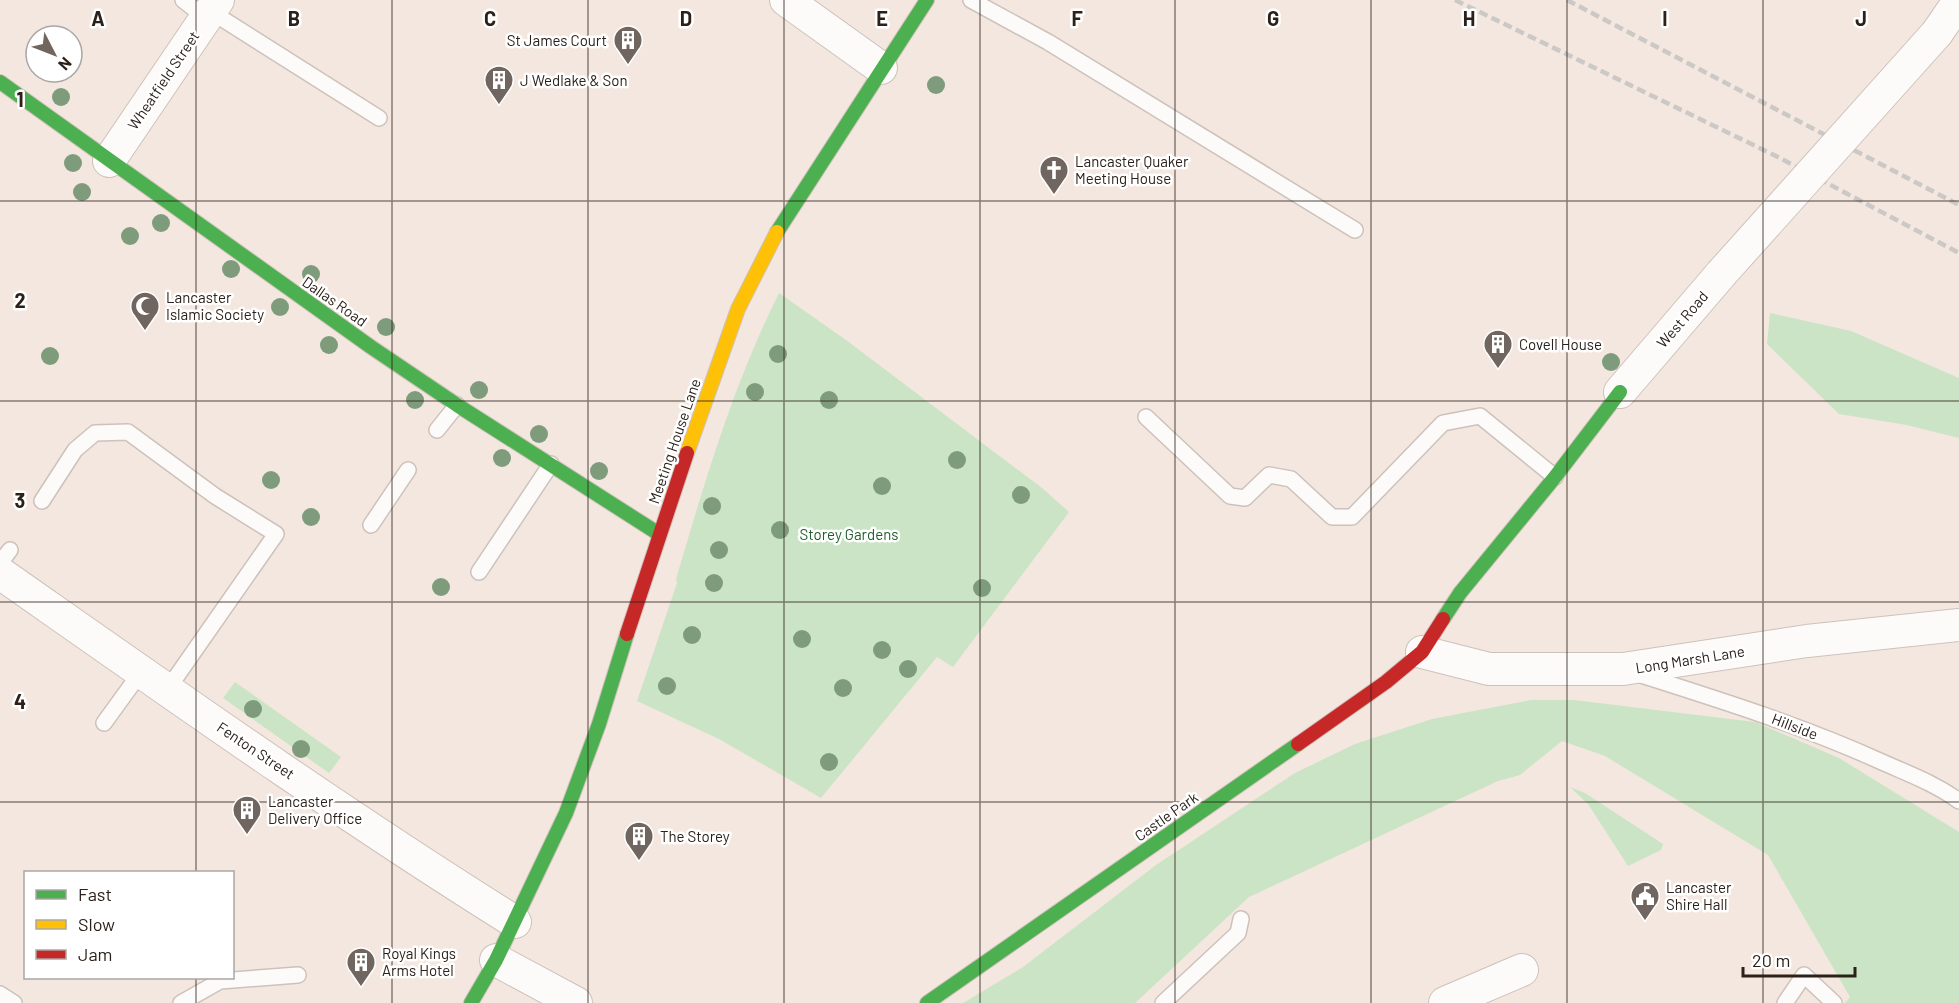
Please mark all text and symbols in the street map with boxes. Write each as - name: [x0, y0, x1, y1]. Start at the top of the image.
- text: A: [91, 6, 105, 30]
- text: B: [288, 6, 300, 30]
- text: C: [484, 6, 496, 30]
- text: D: [680, 6, 692, 30]
- text: E: [876, 6, 888, 30]
- text: F: [1071, 6, 1083, 30]
- text: G: [1267, 6, 1279, 30]
- text: H: [1463, 6, 1475, 30]
- text: I: [1662, 6, 1668, 30]
- text: J: [1855, 6, 1867, 30]
- north arrow: [24, 24, 84, 84]
- building icon: St James Court: [612, 24, 644, 66]
- street label: Wheatfield Street: [123, 27, 203, 133]
- place label: St James Court: [507, 31, 607, 49]
- text: N: [55, 54, 76, 75]
- building icon: J Wedlake & Son: [483, 64, 515, 106]
- place label: J Wedlake & Son: [520, 71, 628, 89]
- text: 1: [16, 87, 24, 111]
- place label: Lancaster Quaker Meeting House: [1075, 152, 1189, 187]
- church icon: Lancaster Quaker Meeting House: [1038, 154, 1070, 196]
- street label: Dallas Road: [299, 272, 371, 330]
- street label: West Road: [1653, 287, 1711, 351]
- text: 2: [14, 288, 26, 312]
- place label: Lancaster Islamic Society: [166, 288, 264, 323]
- mosque icon: Lancaster Islamic Society: [129, 290, 161, 332]
- building icon: Covell House: [1482, 328, 1514, 370]
- place label: Covell House: [1519, 335, 1602, 353]
- street label: Meeting House Lane: [644, 376, 704, 506]
- text: 3: [15, 488, 25, 512]
- park label: Storey Gardens: [800, 525, 898, 543]
- street label: Long Marsh Lane: [1634, 642, 1746, 676]
- text: 4: [14, 689, 26, 713]
- street label: Hillside: [1769, 709, 1821, 743]
- street label: Fenton Street: [214, 718, 298, 782]
- street label: Castle Park: [1131, 787, 1202, 844]
- place label: Lancaster Delivery Office: [268, 792, 362, 827]
- building icon: Lancaster Delivery Office: [231, 794, 263, 836]
- building icon: The Storey: [623, 820, 655, 862]
- place label: The Storey: [660, 827, 730, 845]
- legend: [24, 871, 234, 979]
- place label: Lancaster Shire Hall: [1666, 878, 1732, 913]
- public building icon: Lancaster Shire Hall: [1629, 880, 1661, 922]
- text: Fast: [78, 883, 112, 905]
- text: Slow: [78, 913, 115, 935]
- scale bar: [1743, 940, 1856, 978]
- text: Jam: [78, 943, 112, 965]
- place label: Royal Kings Arms Hotel: [382, 944, 456, 979]
- building icon: Royal Kings Arms Hotel: [345, 946, 377, 988]
- text: 20 m: [1752, 949, 1790, 971]

